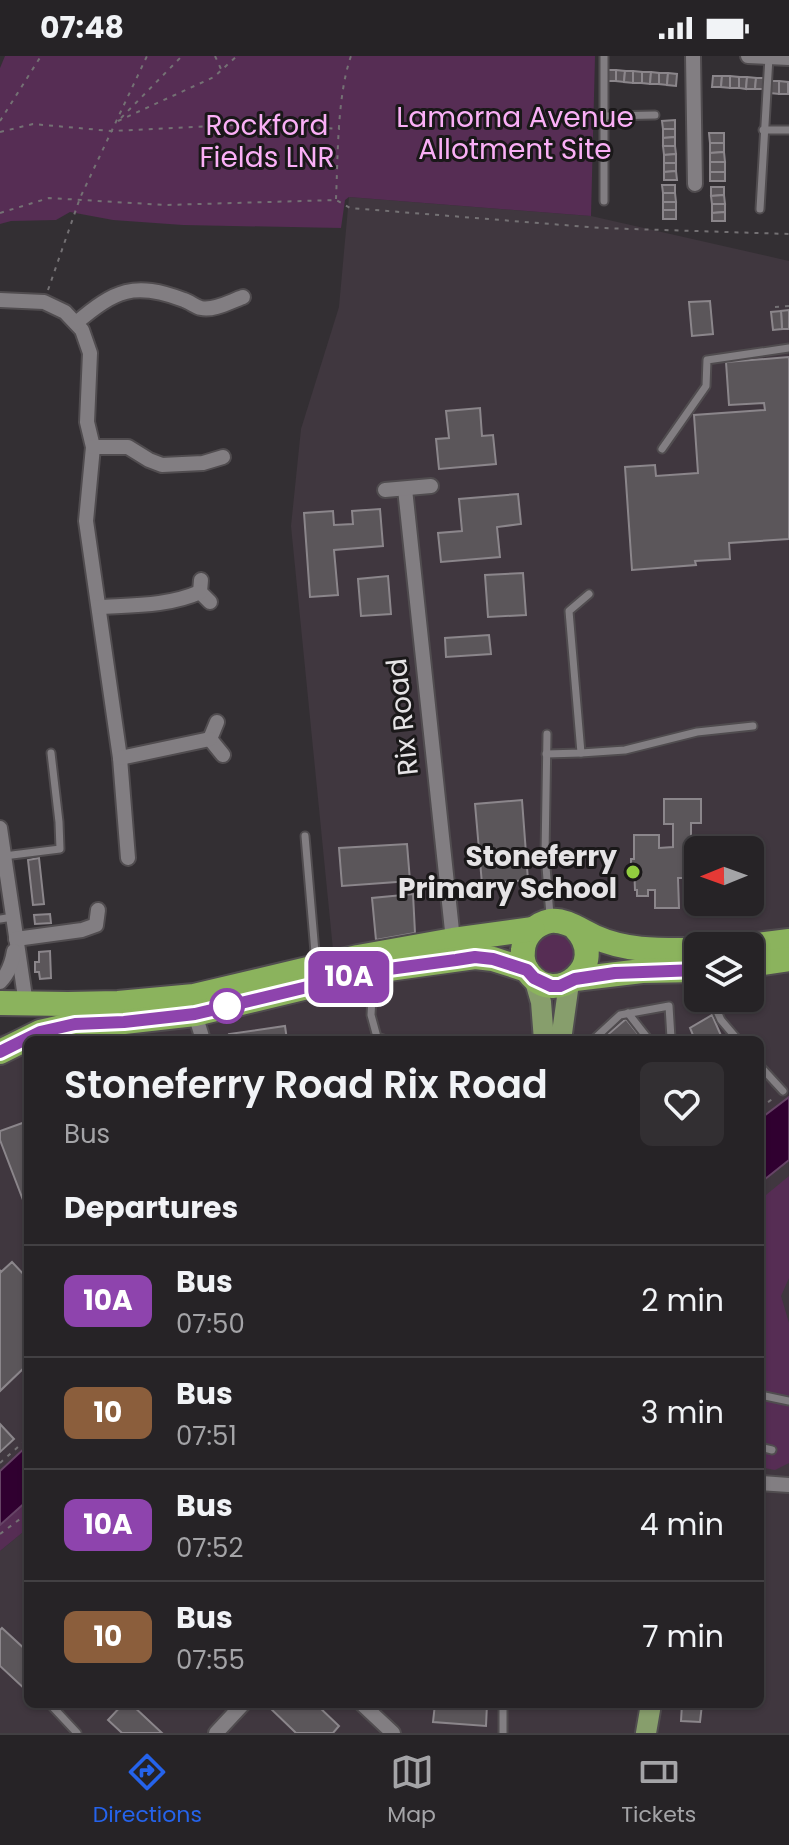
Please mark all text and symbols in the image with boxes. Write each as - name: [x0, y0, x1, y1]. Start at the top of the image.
- text: 07:48: [40, 6, 124, 49]
- park label: Lamorna Avenue Allotment Site: [396, 98, 634, 169]
- park label: Rockford Fields LNR: [199, 106, 335, 177]
- street label: Rix Road: [377, 656, 428, 777]
- north arrow: [684, 836, 764, 916]
- map controls: [684, 836, 764, 1012]
- place label: Stoneferry Primary School: [398, 837, 617, 908]
- marker: Stoneferry Primary School: [624, 863, 642, 881]
- button: layers: [684, 932, 764, 1012]
- line badge: 10A: [303, 951, 395, 1003]
- text: 10A: [324, 957, 374, 996]
- unlabelled marker: [210, 989, 244, 1023]
- text: Stoneferry Road Rix Road: [64, 1058, 548, 1111]
- button: heart: [640, 1062, 724, 1146]
- text: Bus: [64, 1116, 110, 1152]
- text: Departures: [64, 1186, 238, 1229]
- text: Bus: [176, 1260, 233, 1303]
- text: 2 min: [641, 1279, 724, 1322]
- text: 10A: [83, 1281, 133, 1320]
- text: 07:50: [176, 1306, 245, 1342]
- text: Bus: [176, 1372, 233, 1415]
- text: 3 min: [641, 1391, 724, 1434]
- text: 10: [94, 1393, 122, 1432]
- text: 07:51: [176, 1418, 237, 1454]
- text: Bus: [176, 1484, 233, 1527]
- text: 4 min: [640, 1503, 724, 1546]
- text: 10A: [83, 1505, 133, 1544]
- text: 07:52: [176, 1530, 243, 1566]
- text: Bus: [176, 1596, 233, 1639]
- text: 7 min: [642, 1615, 724, 1658]
- text: 10: [94, 1617, 122, 1656]
- text: 07:55: [176, 1642, 245, 1678]
- tab: Directions: [93, 1750, 202, 1831]
- tab: Map: [387, 1750, 436, 1831]
- tab: Tickets: [621, 1750, 696, 1831]

